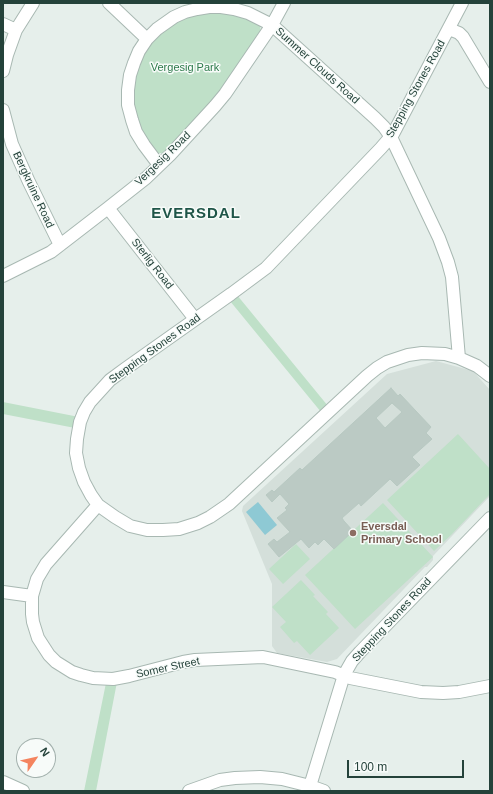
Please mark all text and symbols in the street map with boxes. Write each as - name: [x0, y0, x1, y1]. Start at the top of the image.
- street label: Summer Clouds Road: [272, 25, 362, 107]
- street label: Stepping Stones Road: [384, 38, 448, 140]
- park label: Vergesig Park: [151, 61, 219, 75]
- street label: Vergesig Road: [132, 129, 194, 189]
- street label: Bergkruine Road: [10, 150, 56, 230]
- district label: EVERSDAL: [151, 205, 241, 223]
- street label: Sterlig Road: [128, 236, 176, 292]
- street label: Stepping Stones Road: [107, 311, 203, 387]
- place label: Eversdal Primary School: [361, 520, 442, 546]
- marker: Eversdal Primary School: [348, 528, 358, 538]
- street label: Stepping Stones Road: [350, 575, 434, 665]
- street label: Somer Street: [135, 655, 201, 681]
- north arrow: [16, 738, 56, 778]
- text: N: [38, 745, 52, 758]
- scale bar: [349, 752, 466, 778]
- text: 100 m: [354, 760, 387, 774]

